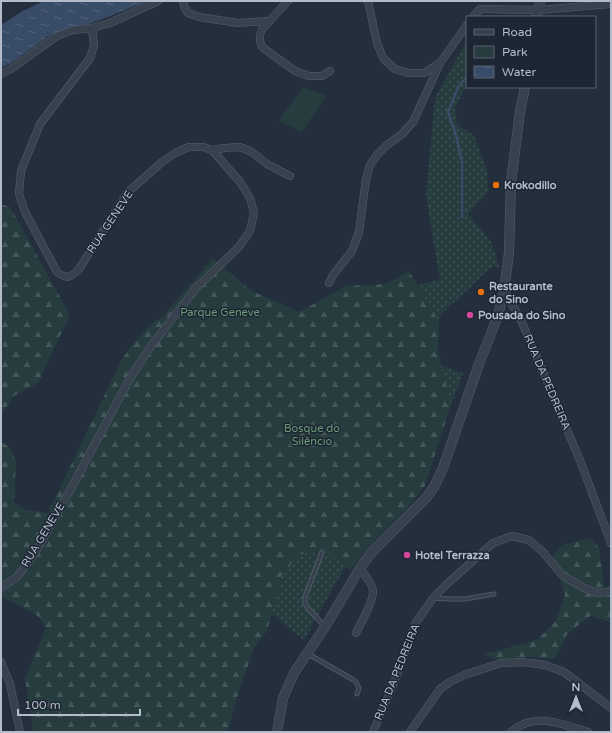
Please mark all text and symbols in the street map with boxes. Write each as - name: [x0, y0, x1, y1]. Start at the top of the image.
- legend: [466, 16, 596, 88]
- text: Road: [502, 25, 532, 39]
- text: Park: [502, 45, 528, 59]
- text: Water: [502, 65, 537, 79]
- place label: Krokodillo: [504, 179, 557, 192]
- marker: Krokodillo: [491, 180, 501, 190]
- street label: RUA GENEVE: [84, 188, 136, 256]
- place label: Restaurante do Sino: [489, 280, 553, 306]
- marker: Restaurante do Sino: [476, 287, 486, 297]
- park label: Parque Geneve: [180, 306, 260, 319]
- place label: Pousada do Sino: [478, 309, 566, 322]
- marker: Pousada do Sino: [465, 310, 475, 320]
- street label: RUA DA PEDREIRA: [521, 332, 573, 432]
- park label: Bosque do Silêncio: [284, 422, 340, 448]
- street label: RUA GENEVE: [19, 500, 67, 570]
- place label: Hotel Terrazza: [415, 549, 490, 562]
- marker: Hotel Terrazza: [402, 550, 412, 560]
- street label: RUA DA PEDREIRA: [372, 622, 422, 722]
- north arrow: [556, 677, 596, 717]
- text: N: [572, 681, 580, 694]
- scale bar: [18, 691, 140, 717]
- text: 100 m: [24, 698, 61, 712]

